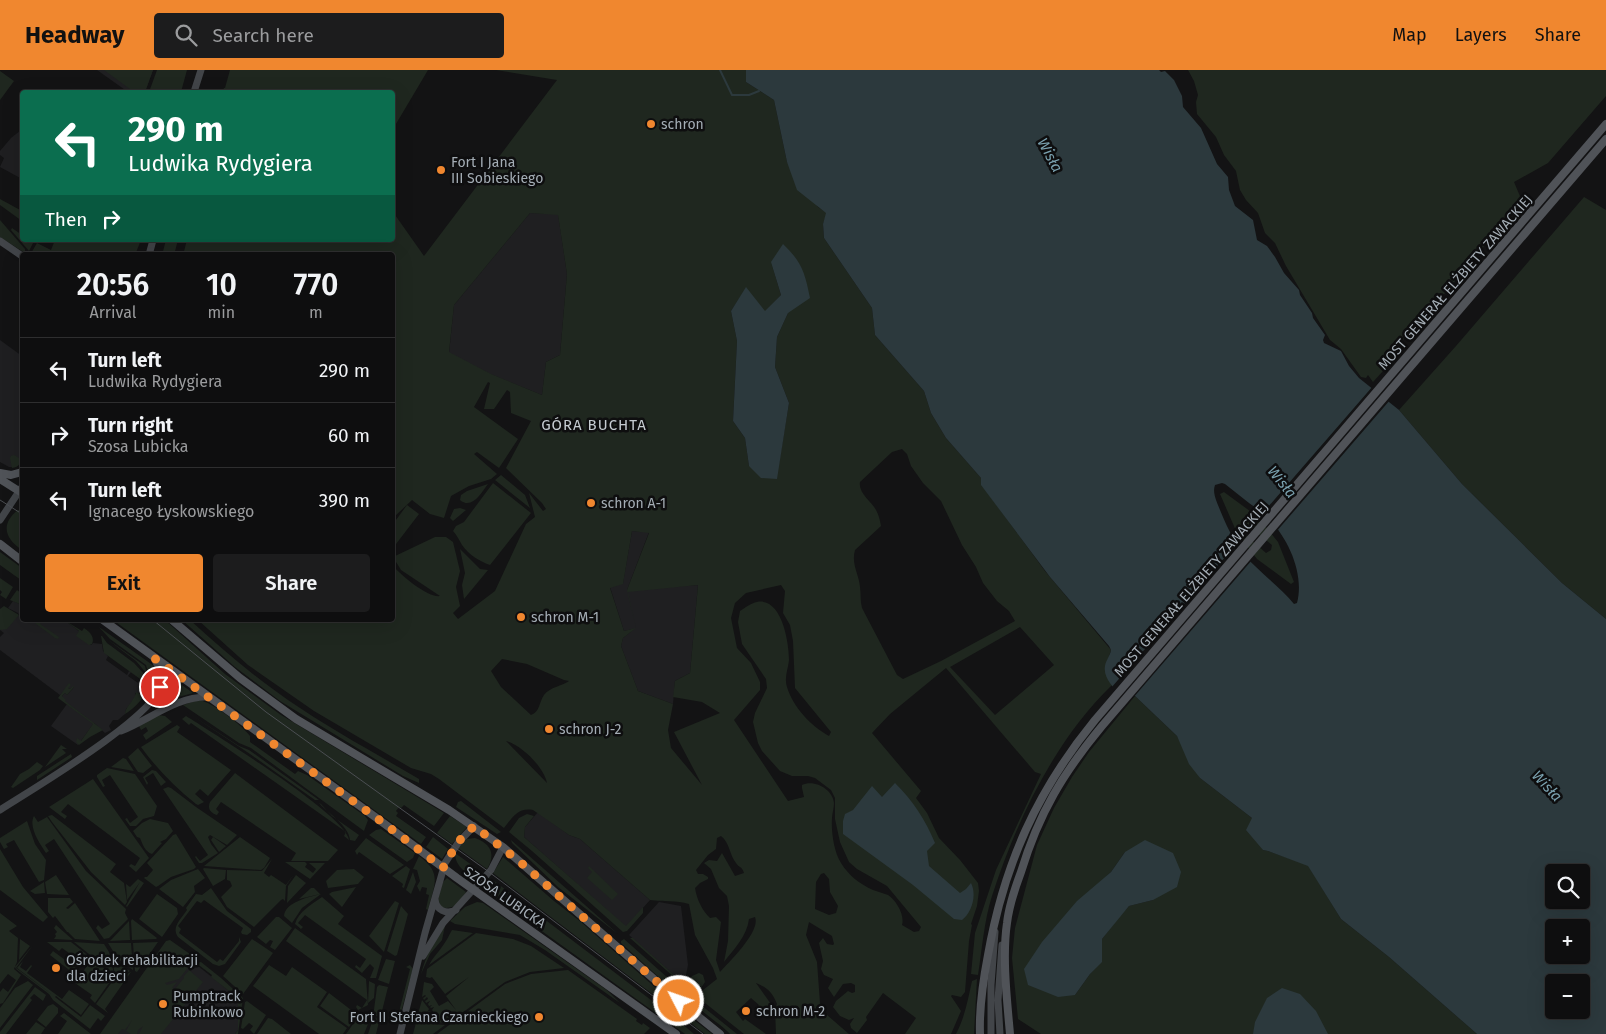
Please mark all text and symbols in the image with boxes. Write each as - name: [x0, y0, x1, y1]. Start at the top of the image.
- search box: [154, 13, 504, 58]
- text: Headway: [25, 21, 124, 49]
- icon: search: [172, 21, 200, 49]
- text: Search here: [212, 24, 314, 47]
- text: Map: [1392, 24, 1427, 46]
- text: Layers: [1455, 24, 1507, 46]
- text: Share: [1535, 24, 1581, 46]
- text: 290 m: [128, 108, 224, 150]
- icon: left: [45, 110, 110, 175]
- place label: schron: [661, 116, 704, 133]
- marker: schron: [645, 118, 657, 130]
- water label: Wisła: [1034, 135, 1066, 175]
- text: Ludwika Rydygiera: [128, 150, 313, 177]
- place label: Fort I Jana III Sobieskiego: [451, 154, 543, 187]
- marker: Fort I Jana III Sobieskiego: [435, 164, 447, 176]
- street label: MOST GENERAŁ ELŻBIETY ZAWACKIEJ: [1374, 191, 1536, 373]
- icon: right: [97, 205, 125, 233]
- text: Then: [45, 208, 87, 231]
- text: 20:56: [77, 267, 149, 303]
- text: 10: [206, 267, 237, 303]
- text: 770: [294, 267, 338, 303]
- text: Arrival: [90, 303, 136, 322]
- text: min: [208, 303, 235, 322]
- text: m: [309, 303, 323, 322]
- text: Turn left: [88, 349, 162, 372]
- icon: left: [45, 356, 73, 384]
- text: 290 m: [319, 359, 370, 382]
- text: Ludwika Rydygiera: [88, 372, 222, 391]
- text: Turn right: [88, 414, 173, 437]
- district label: GÓRA BUCHTA: [541, 416, 647, 434]
- icon: right: [45, 421, 73, 449]
- text: 60 m: [328, 424, 370, 447]
- text: Szosa Lubicka: [88, 437, 188, 456]
- water label: Wisła: [1264, 462, 1300, 502]
- text: Turn left: [88, 479, 162, 502]
- icon: left: [45, 486, 73, 514]
- text: 390 m: [319, 489, 370, 512]
- place label: schron A-1: [601, 495, 666, 512]
- marker: schron A-1: [585, 497, 597, 509]
- street label: MOST GENERAŁ ELŻBIETY ZAWACKIEJ: [1110, 498, 1272, 680]
- text: Ignacego Łyskowskiego: [88, 502, 254, 521]
- button: Exit: [45, 554, 203, 612]
- button: Share: [213, 554, 370, 612]
- place label: schron M-1: [531, 609, 599, 626]
- marker: schron M-1: [515, 611, 527, 623]
- pin: [139, 666, 181, 708]
- icon: arrive: [146, 673, 174, 701]
- place label: schron J-2: [559, 721, 622, 738]
- marker: schron J-2: [543, 723, 555, 735]
- water label: Wisła: [1528, 767, 1566, 805]
- street label: SZOSA LUBICKA: [461, 863, 549, 932]
- map controls: [1545, 864, 1590, 1019]
- button: search: [1545, 864, 1590, 909]
- button: +: [1545, 919, 1590, 964]
- place label: Ośrodek rehabilitacji dla dzieci: [66, 952, 198, 985]
- marker: Ośrodek rehabilitacji dla dzieci: [50, 962, 62, 974]
- position arrow: [652, 974, 704, 1026]
- button: −: [1545, 974, 1590, 1019]
- place label: Pumptrack Rubinkowo: [173, 988, 244, 1021]
- marker: Pumptrack Rubinkowo: [157, 998, 169, 1010]
- place label: schron M-2: [756, 1003, 825, 1020]
- marker: schron M-2: [740, 1005, 752, 1017]
- place label: Fort II Stefana Czarnieckiego: [350, 1009, 529, 1026]
- marker: Fort II Stefana Czarnieckiego: [533, 1011, 545, 1023]

